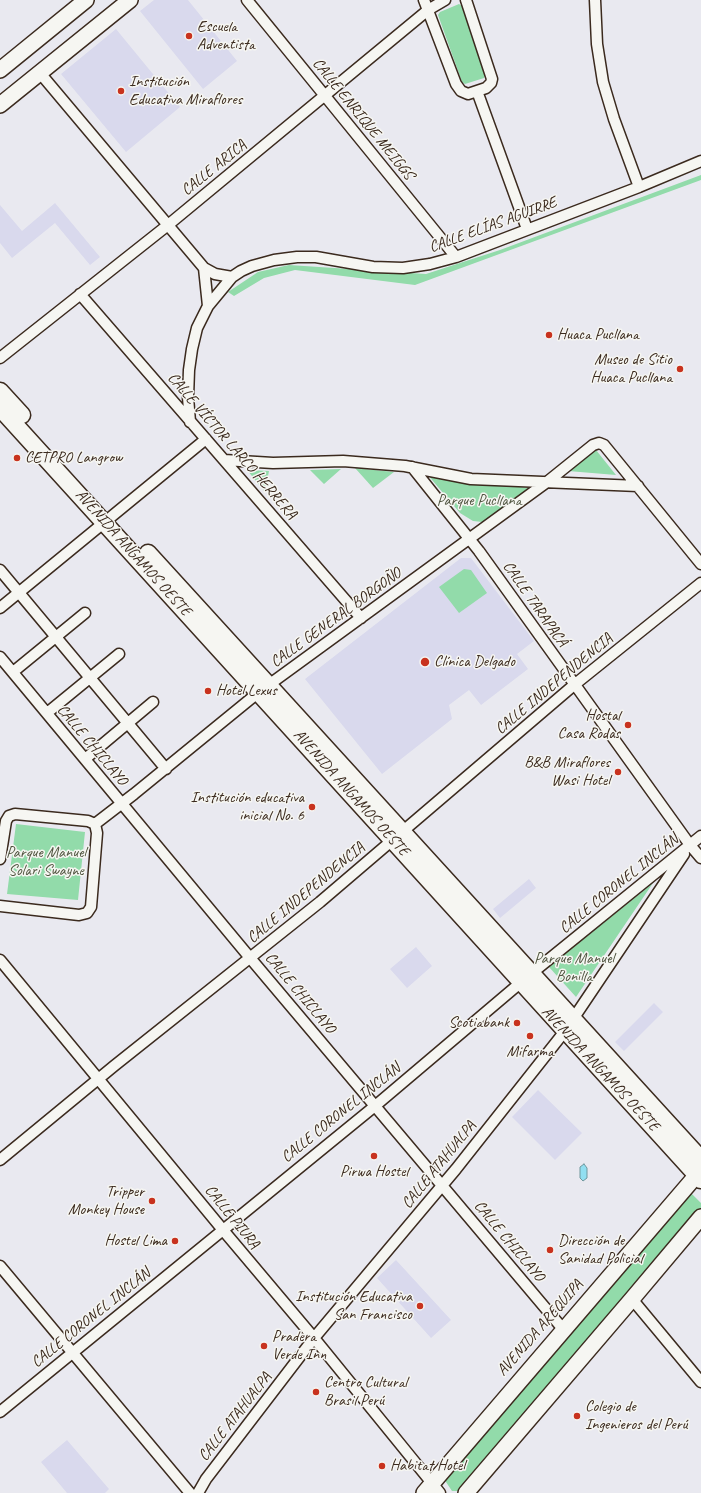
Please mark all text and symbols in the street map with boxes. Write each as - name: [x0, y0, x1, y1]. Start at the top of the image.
- place label: Escuela Adventista: [197, 17, 255, 55]
- marker: Escuela Adventista: [184, 31, 194, 41]
- street label: CALLE ENRIQUE MEIGGS: [308, 54, 418, 184]
- place label: Institución Educativa Miraflores: [129, 72, 242, 110]
- marker: Institución Educativa Miraflores: [116, 86, 126, 96]
- street label: CALLE ARICA: [178, 136, 250, 200]
- street label: CALLE ELÍAS AGUIRRE: [427, 193, 559, 257]
- place label: Huaca Pucllana: [557, 325, 639, 345]
- marker: Huaca Pucllana: [544, 330, 554, 340]
- place label: Museo de Sitio Huaca Pucllana: [590, 350, 672, 388]
- marker: Museo de Sitio Huaca Pucllana: [675, 364, 685, 374]
- street label: CALLE VÍCTOR LARCO HERRERA: [163, 369, 301, 523]
- place label: CETPRO Langrow: [25, 448, 122, 468]
- marker: CETPRO Langrow: [12, 453, 22, 463]
- street label: AVENIDA ANGAMOS OESTE: [71, 486, 195, 620]
- park label: Parque Pucllana: [437, 491, 521, 511]
- street label: CALLE TARAPACÁ: [498, 558, 572, 650]
- street label: CALLE GENERAL BORGOÑO: [267, 564, 405, 672]
- street label: CALLE INDEPENDENCIA: [491, 629, 617, 739]
- place label: Clínica Delgado: [434, 652, 515, 672]
- marker: Clínica Delgado: [419, 656, 431, 668]
- place label: Hotel Lexus: [216, 681, 277, 701]
- marker: Hotel Lexus: [203, 686, 213, 696]
- street label: CALLE CHICLAYO: [52, 701, 132, 789]
- place label: Hostal Casa Rodas: [557, 706, 620, 744]
- marker: Hostal Casa Rodas: [623, 720, 633, 730]
- street label: AVENIDA ANGAMOS OESTE: [289, 726, 413, 860]
- place label: B&B Miraflores Wasi Hotel: [524, 753, 610, 791]
- marker: B&B Miraflores Wasi Hotel: [613, 767, 623, 777]
- place label: Institución educativa inicial No. 6: [191, 788, 304, 826]
- marker: Institución educativa inicial No. 6: [307, 802, 317, 812]
- street label: CALLE CORONEL INCLÁN: [556, 830, 682, 938]
- street label: CALLE INDEPENDENCIA: [243, 838, 369, 948]
- park label: Parque Manuel Solari Swayne: [6, 843, 86, 881]
- street label: CALLE CHICLAYO: [260, 949, 340, 1037]
- park label: Parque Manuel Bonilla: [534, 949, 614, 987]
- street label: AVENIDA ANGAMOS OESTE: [537, 1002, 663, 1136]
- place label: Scotiabank: [448, 1013, 509, 1033]
- marker: Scotiabank: [512, 1018, 522, 1028]
- marker: Mifarma: [525, 1031, 535, 1041]
- place label: Mifarma: [506, 1042, 554, 1062]
- street label: CALLE CORONEL INCLÁN: [278, 1059, 404, 1167]
- street label: CALLE ATAHUALPA: [398, 1117, 480, 1213]
- marker: Pirwa Hostel: [369, 1151, 379, 1161]
- place label: Pirwa Hostel: [340, 1162, 408, 1182]
- street label: CALLE PIURA: [200, 1181, 264, 1253]
- place label: Tripper Monkey House: [68, 1182, 144, 1220]
- marker: Tripper Monkey House: [147, 1196, 157, 1206]
- street label: CALLE CHICLAYO: [469, 1197, 549, 1285]
- place label: Hostel Lima: [104, 1231, 167, 1251]
- place label: Dirección de Sanidad Policial: [558, 1231, 642, 1269]
- marker: Hostel Lima: [170, 1236, 180, 1246]
- marker: Dirección de Sanidad Policial: [545, 1245, 555, 1255]
- street label: CALLE CORONEL INCLÁN: [28, 1264, 154, 1372]
- street label: AVENIDA AREQUIPA: [493, 1276, 587, 1380]
- place label: Institución Educativa San Francisco: [295, 1287, 412, 1325]
- marker: Institución Educativa San Francisco: [415, 1301, 425, 1311]
- place label: Pradera Verde Inn: [272, 1327, 326, 1365]
- marker: Pradera Verde Inn: [259, 1341, 269, 1351]
- street label: CALLE ATAHUALPA: [194, 1369, 276, 1465]
- place label: Centro Cultural Brasil Perú: [324, 1373, 407, 1411]
- marker: Centro Cultural Brasil Perú: [311, 1387, 321, 1397]
- place label: Colegio de Ingenieros del Perú: [585, 1397, 687, 1435]
- marker: Colegio de Ingenieros del Perú: [572, 1411, 582, 1421]
- place label: Habitat Hotel: [390, 1456, 465, 1476]
- marker: Habitat Hotel: [377, 1461, 387, 1471]

